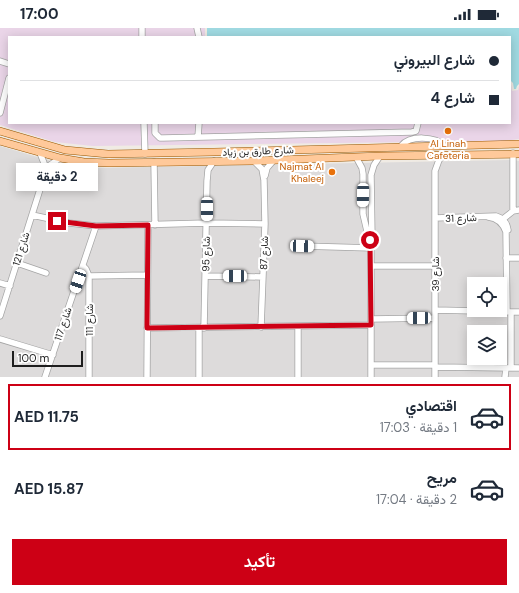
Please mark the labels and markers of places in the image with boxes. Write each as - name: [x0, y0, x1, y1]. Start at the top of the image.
- marker: Al Linah Cafeteria: [443, 126, 453, 136]
- place label: Al Linah Cafeteria: [427, 137, 469, 162]
- place label: Najmat Al Khaleej: [280, 160, 324, 185]
- marker: Najmat Al Khaleej: [327, 167, 337, 177]

